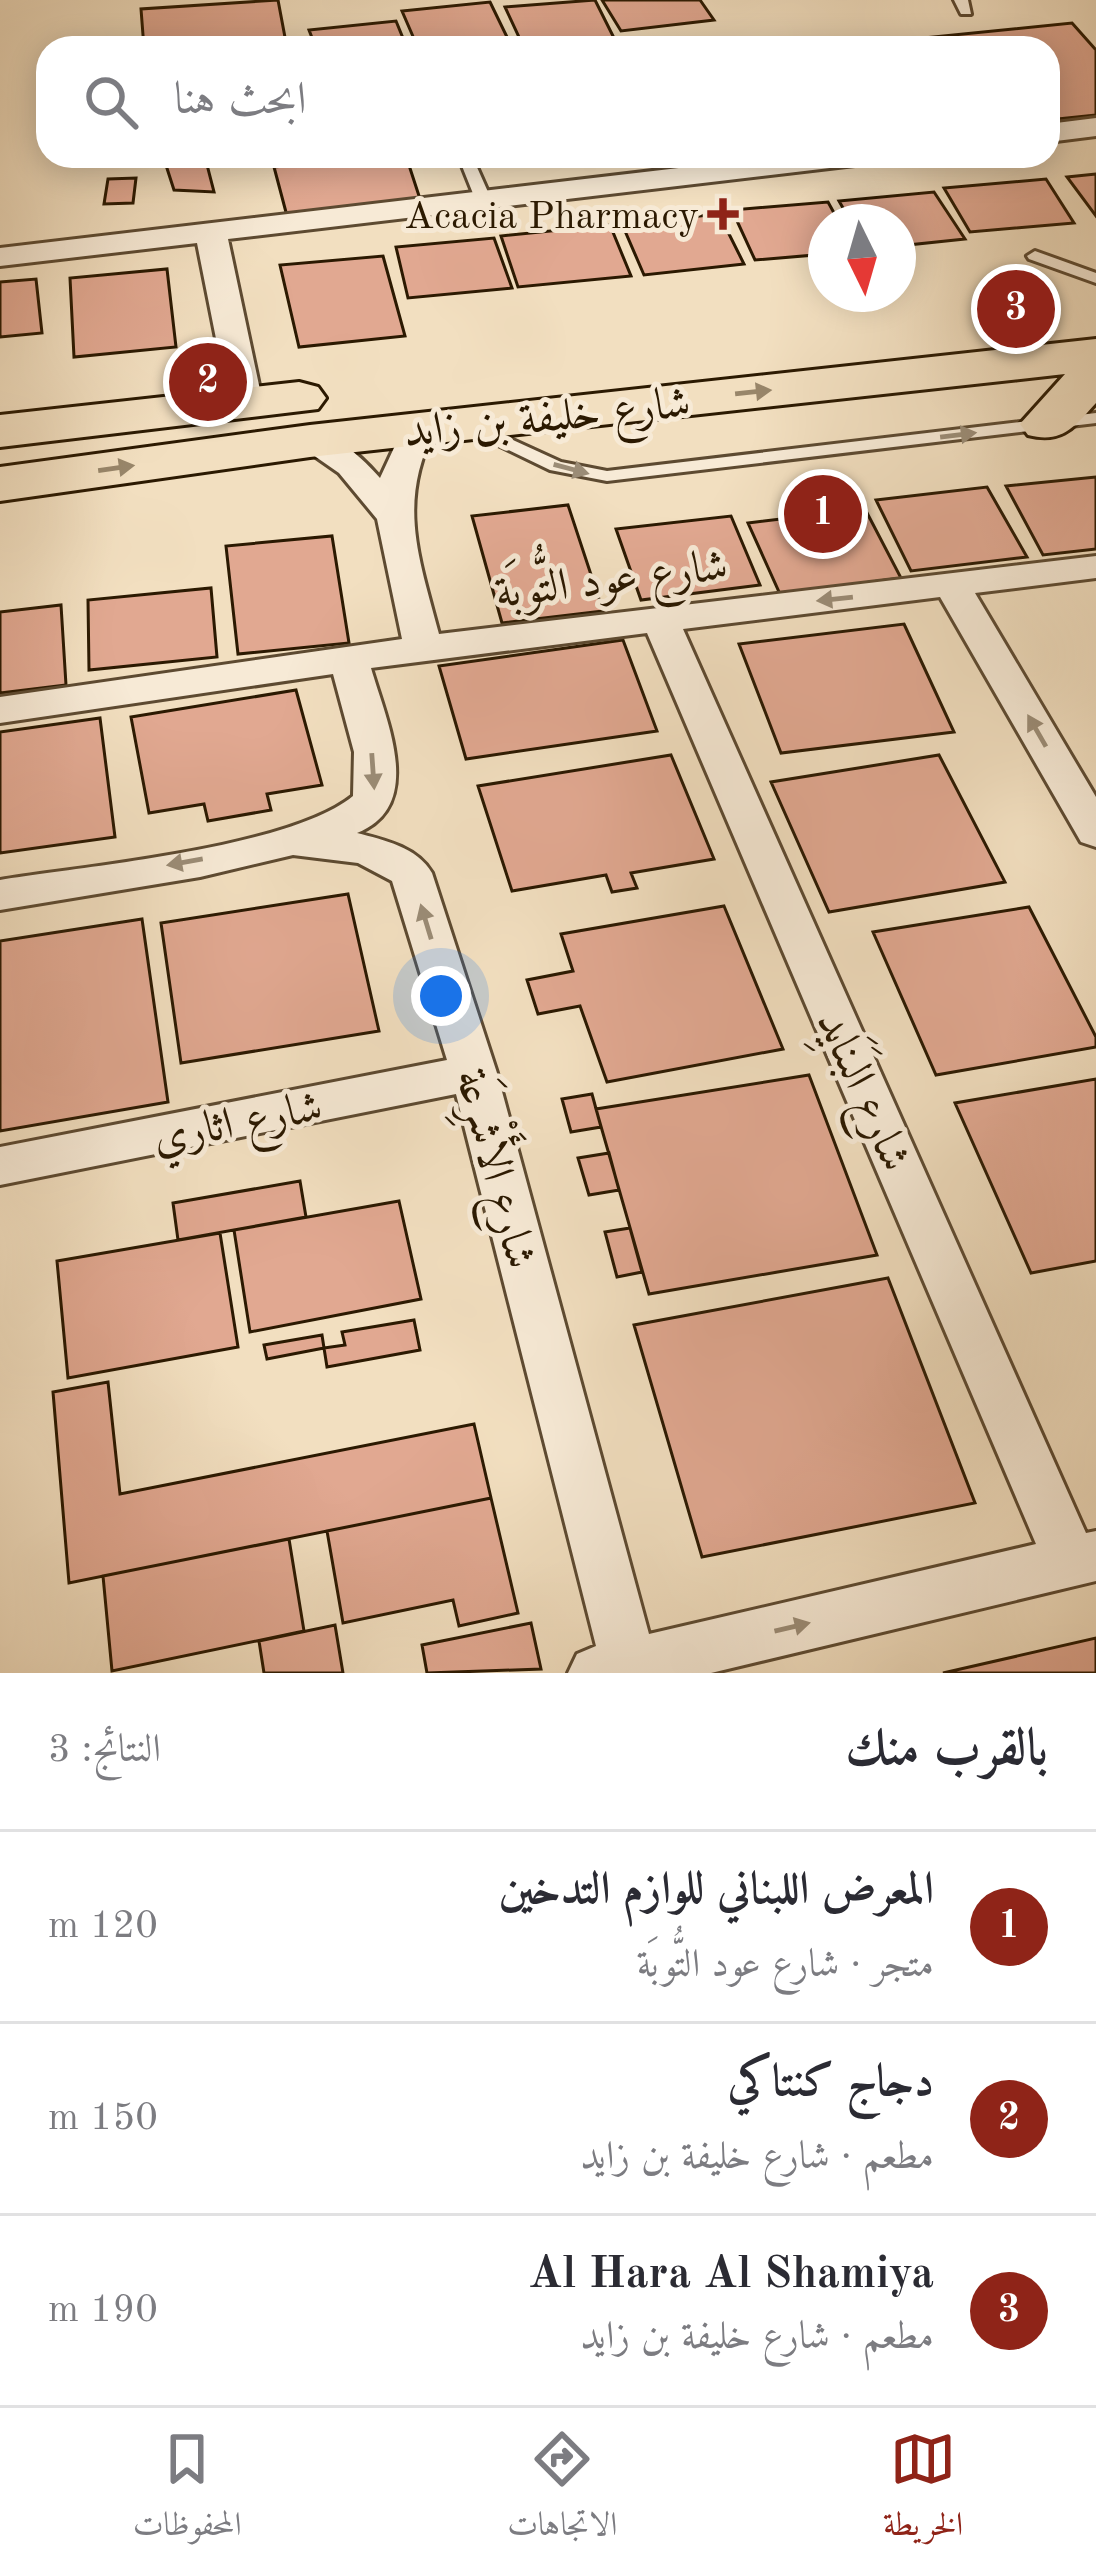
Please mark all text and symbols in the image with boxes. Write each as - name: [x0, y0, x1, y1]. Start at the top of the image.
- search box: [36, 36, 1060, 168]
- icon: search: [78, 69, 144, 135]
- text: ابحث هنا: [174, 79, 307, 124]
- place label: Acacia Pharmacy: [404, 198, 699, 237]
- marker: Acacia Pharmacy: [710, 201, 736, 227]
- north arrow: [808, 204, 916, 312]
- pin: 3: [977, 264, 1055, 354]
- pin: 2: [169, 337, 247, 427]
- street label: شارع خليفة بن زايد: [402, 382, 694, 468]
- one-way arrow: [735, 383, 773, 402]
- one-way arrow: [940, 426, 977, 445]
- one-way arrow: [98, 458, 135, 477]
- one-way arrow: [553, 461, 590, 480]
- pin: 1: [784, 469, 862, 559]
- street label: شارع عود التُّوبَة: [490, 521, 732, 629]
- one-way arrow: [816, 590, 853, 609]
- one-way arrow: [1027, 714, 1048, 748]
- one-way arrow: [364, 753, 383, 791]
- one-way arrow: [165, 853, 203, 872]
- one-way arrow: [416, 903, 435, 940]
- your location: [411, 966, 471, 1026]
- street label: شارع البَنَايِد: [796, 1000, 929, 1183]
- street label: شارع الأَشْرِعَة: [434, 1060, 559, 1277]
- street label: شارع اثاري: [149, 1086, 329, 1174]
- one-way arrow: [774, 1617, 811, 1636]
- text: بالقرب منك: [845, 1725, 1048, 1776]
- text: النتائج: 3: [48, 1731, 161, 1770]
- text: المعرض اللبناني للوازم التدخين: [499, 1869, 934, 1914]
- text: 120 m: [48, 1907, 158, 1946]
- text: 1: [998, 1907, 1020, 1946]
- text: متجر · شارع عود التُّوبَة: [637, 1946, 934, 1985]
- text: دجاج كنتاكي: [728, 2061, 934, 2106]
- text: 150 m: [48, 2099, 158, 2138]
- text: 2: [998, 2099, 1020, 2138]
- text: مطعم · شارع خليفة بن زايد: [581, 2138, 934, 2177]
- text: Al Hara Al Shamiya: [528, 2253, 934, 2298]
- text: 190 m: [48, 2291, 158, 2330]
- text: 3: [998, 2291, 1020, 2330]
- text: مطعم · شارع خليفة بن زايد: [581, 2318, 934, 2357]
- tab: المحفوظات: [133, 2426, 242, 2556]
- tab: الاتجاهات: [507, 2426, 617, 2556]
- tab: الخريطة: [883, 2426, 963, 2556]

